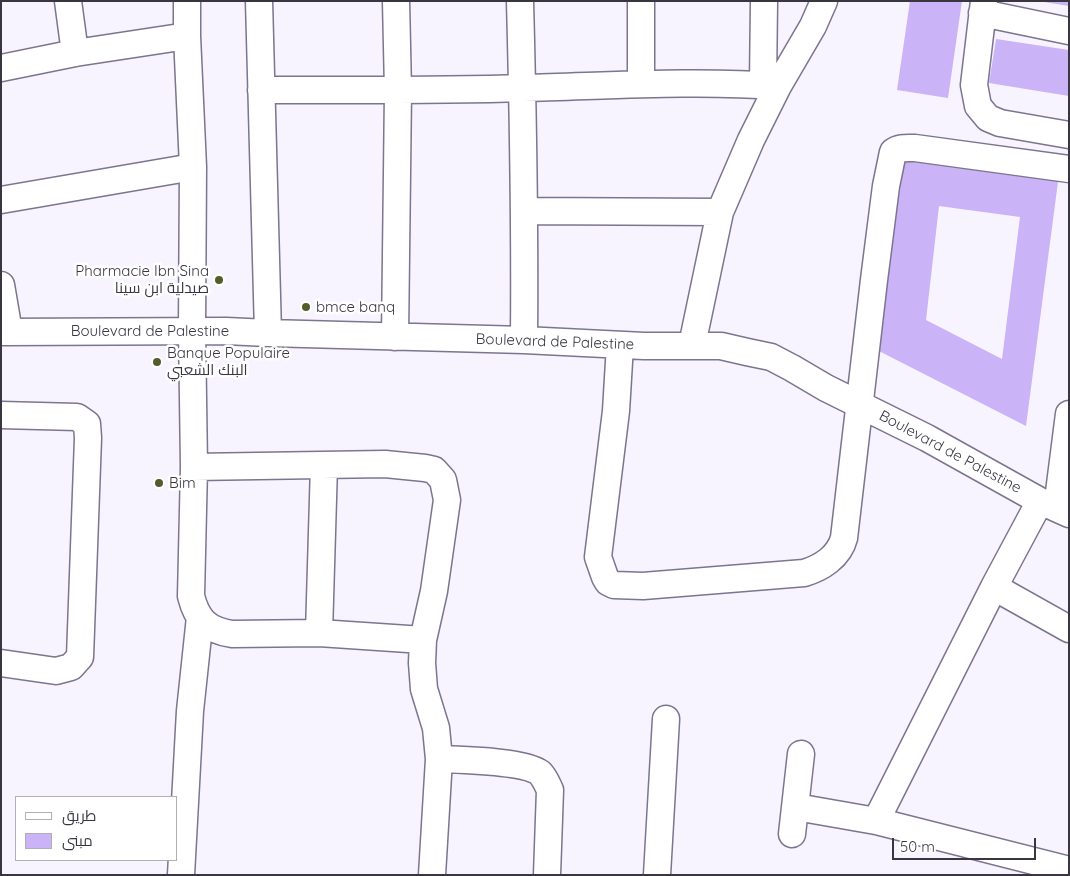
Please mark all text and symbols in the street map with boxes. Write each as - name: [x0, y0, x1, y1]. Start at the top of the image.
- place label: Pharmacie Ibn Sina صيدلية ابن سينا: [75, 262, 209, 297]
- marker: Pharmacie Ibn Sina صيدلية ابن سينا: [213, 274, 225, 286]
- place label: bmce banq: [316, 298, 395, 316]
- marker: bmce banq: [300, 301, 312, 313]
- street label: Boulevard de Palestine: [71, 322, 229, 340]
- street label: Boulevard de Palestine: [475, 330, 635, 354]
- place label: Banque Populaire البنك الشعبي: [167, 344, 290, 379]
- marker: Banque Populaire البنك الشعبي: [151, 356, 163, 368]
- street label: Boulevard de Palestine: [876, 407, 1024, 497]
- place label: Bim: [169, 474, 196, 492]
- marker: Bim: [153, 477, 165, 489]
- legend: [15, 796, 178, 861]
- text: طريق: [62, 806, 96, 825]
- scale bar: [895, 828, 1039, 860]
- text: مبنى: [62, 831, 93, 850]
- text: 50 m: [900, 837, 935, 856]

